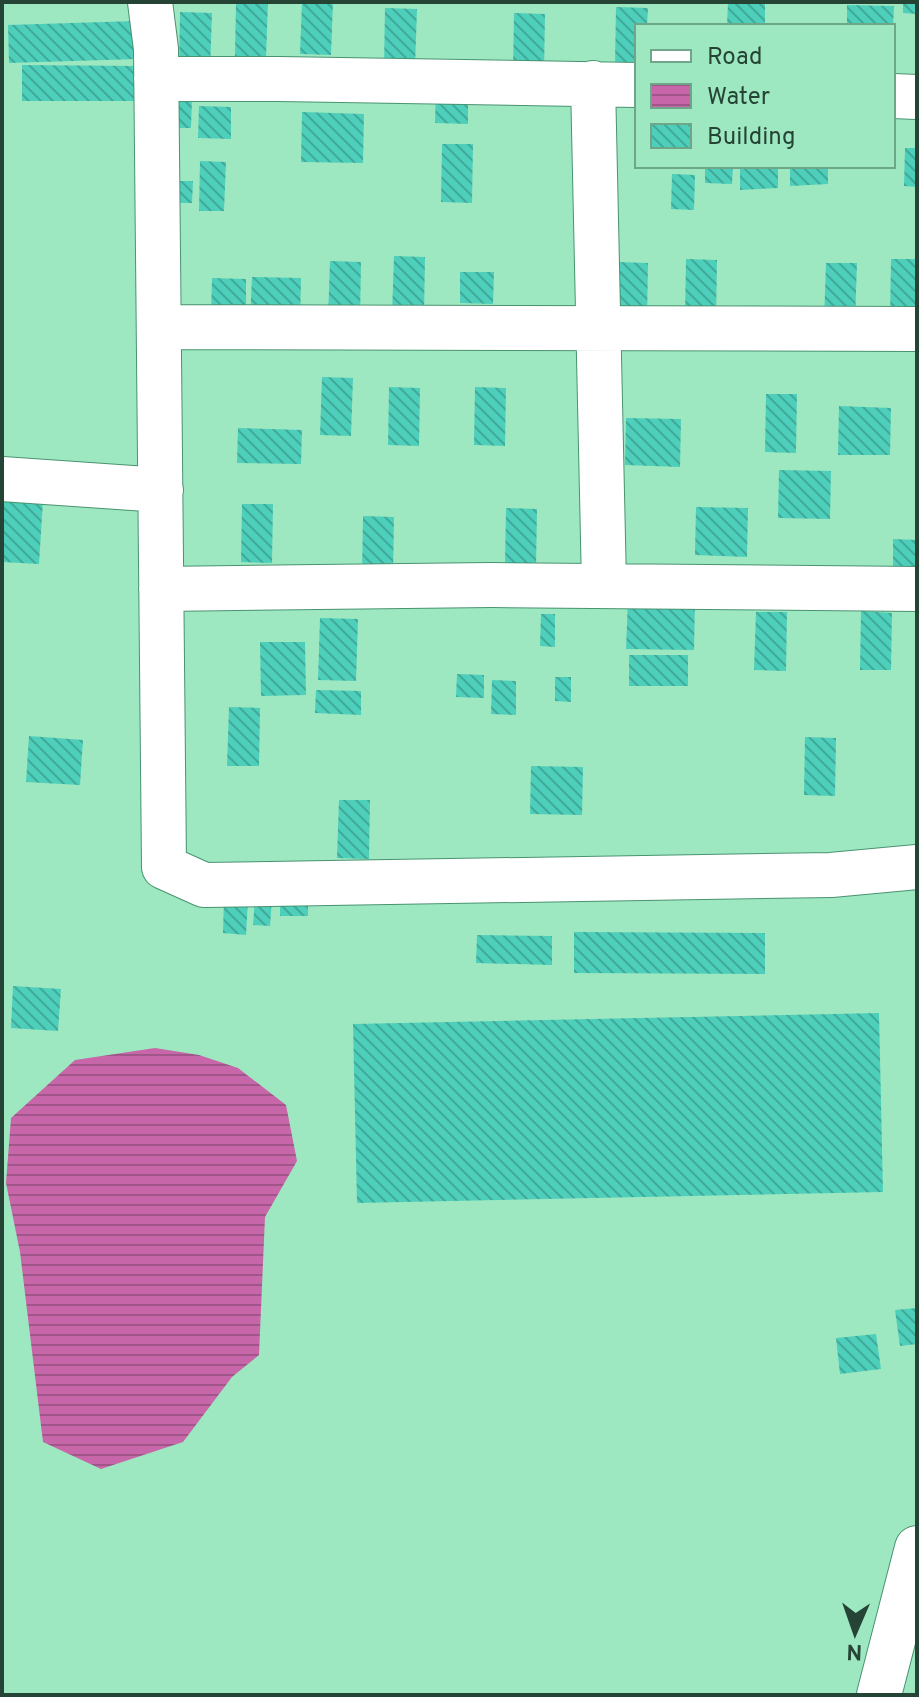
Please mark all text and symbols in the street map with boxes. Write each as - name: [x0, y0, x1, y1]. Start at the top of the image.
- legend: [635, 24, 895, 168]
- text: Road: [707, 43, 763, 73]
- text: Water: [707, 83, 770, 113]
- text: Building: [707, 123, 796, 153]
- north arrow: [815, 1593, 895, 1673]
- text: N: [846, 1637, 863, 1664]

